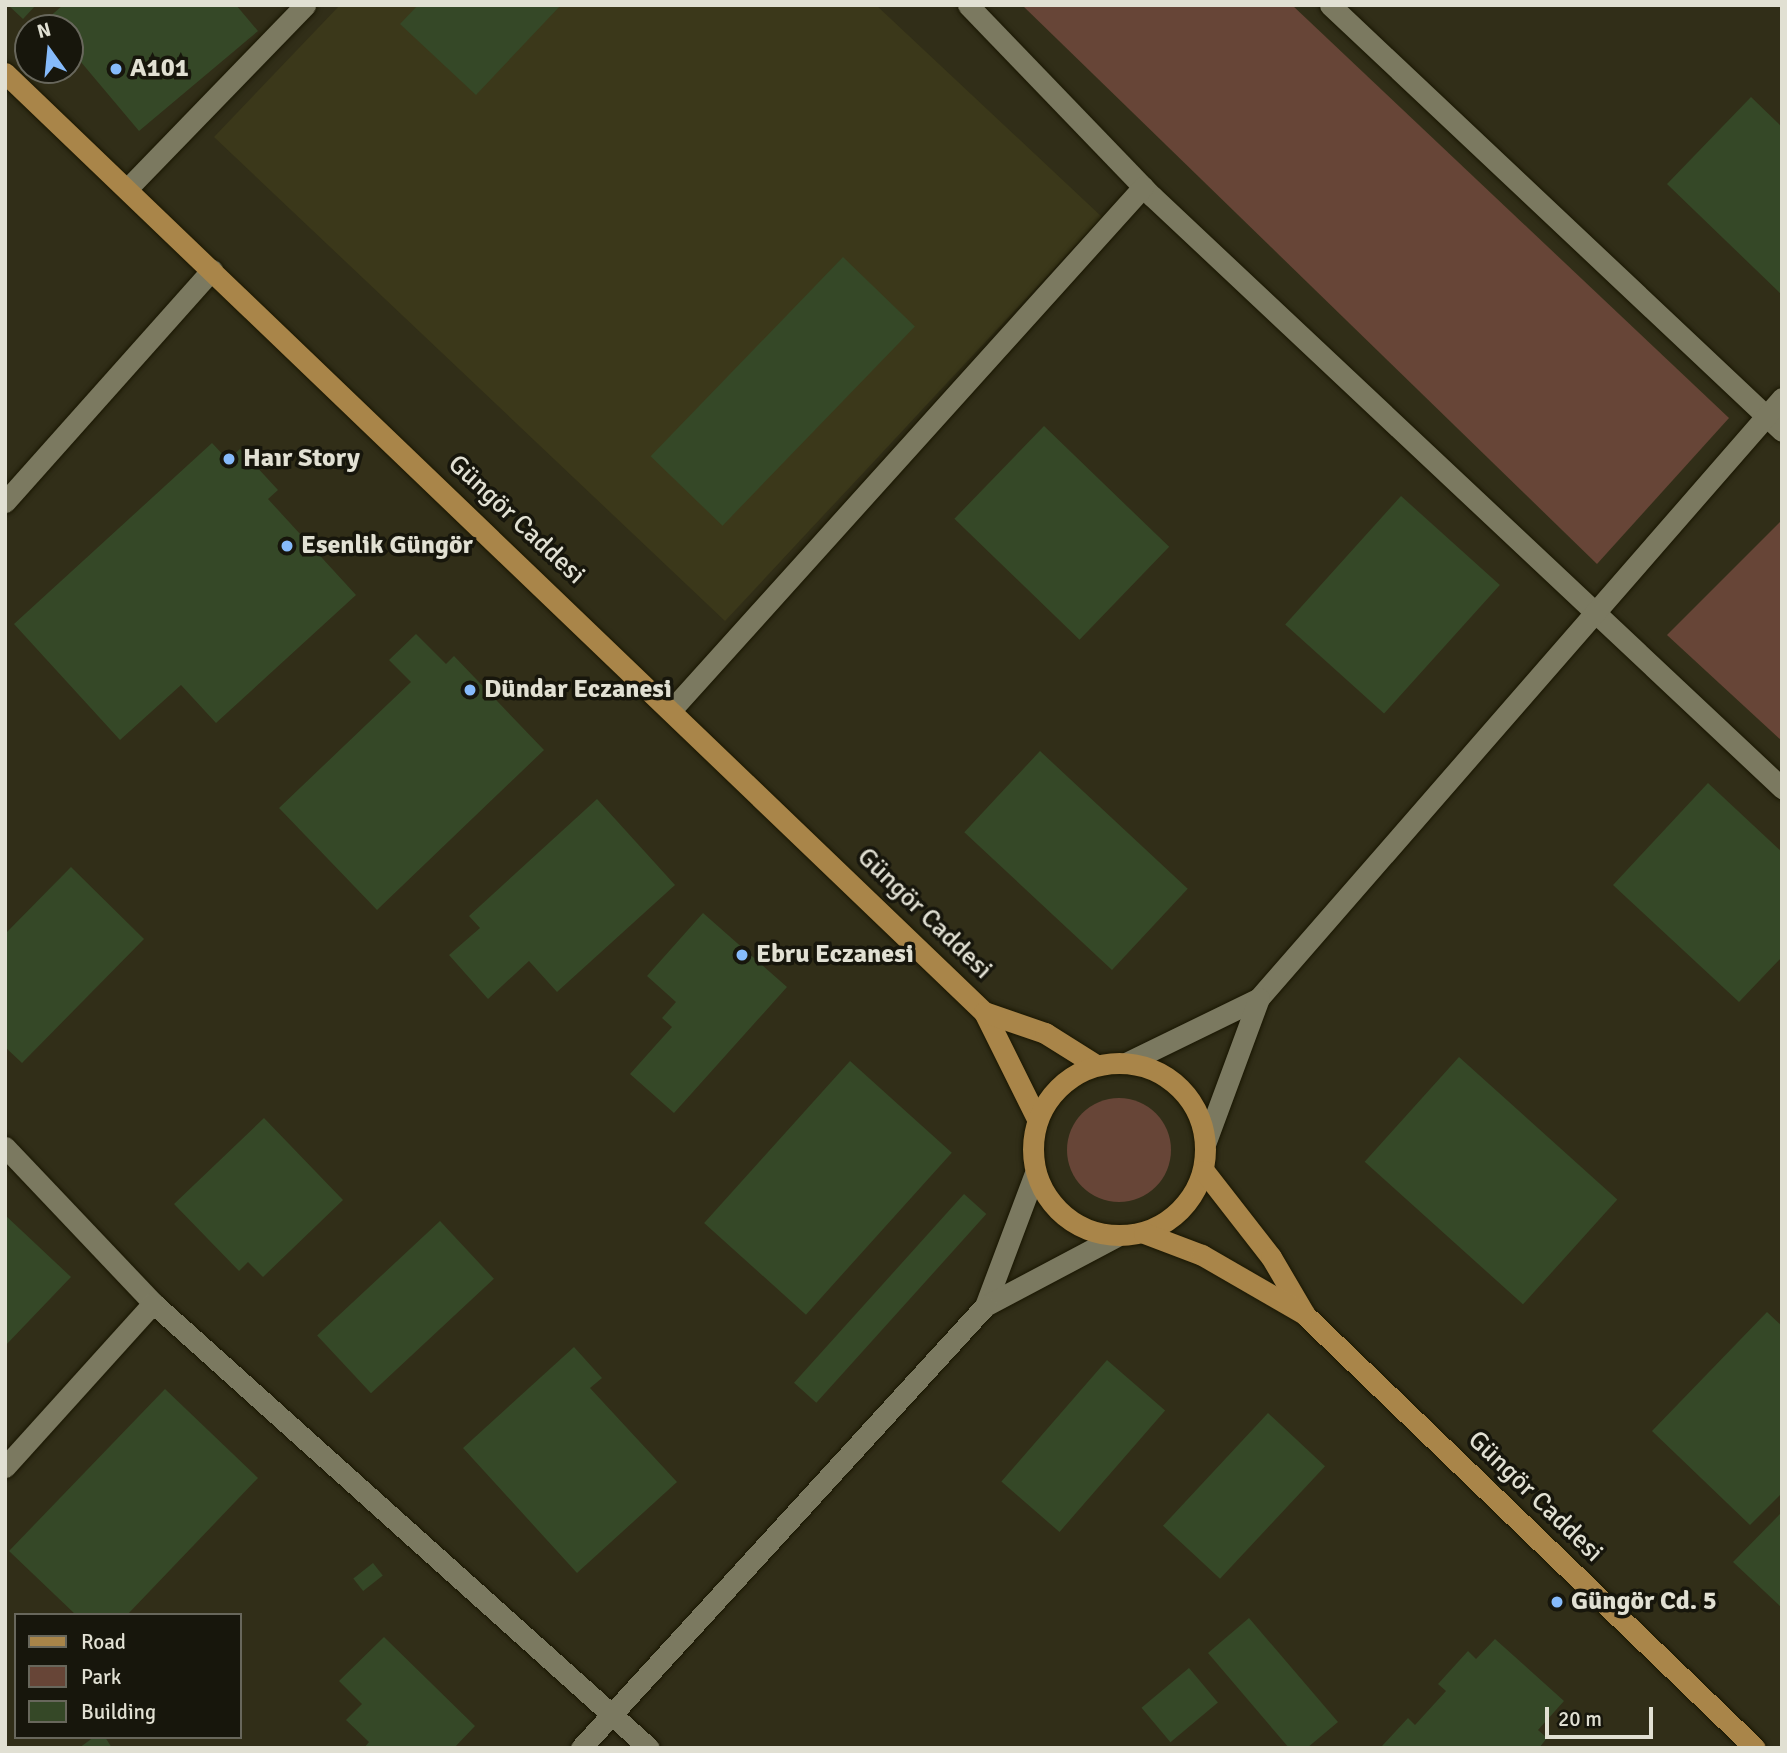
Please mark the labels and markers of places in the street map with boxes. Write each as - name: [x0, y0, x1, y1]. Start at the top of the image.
- place label: A101: [130, 53, 189, 85]
- marker: A101: [108, 61, 124, 77]
- place label: Haır Story: [243, 443, 360, 475]
- marker: Haır Story: [221, 451, 237, 467]
- place label: Esenlik Güngör: [301, 530, 473, 562]
- marker: Esenlik Güngör: [279, 538, 295, 554]
- place label: Dündar Eczanesi: [484, 674, 672, 706]
- marker: Dündar Eczanesi: [462, 682, 478, 698]
- place label: Ebru Eczanesi: [756, 939, 914, 971]
- marker: Ebru Eczanesi: [734, 947, 750, 963]
- place label: Güngör Cd. 5: [1571, 1586, 1717, 1618]
- marker: Güngör Cd. 5: [1549, 1594, 1565, 1610]

